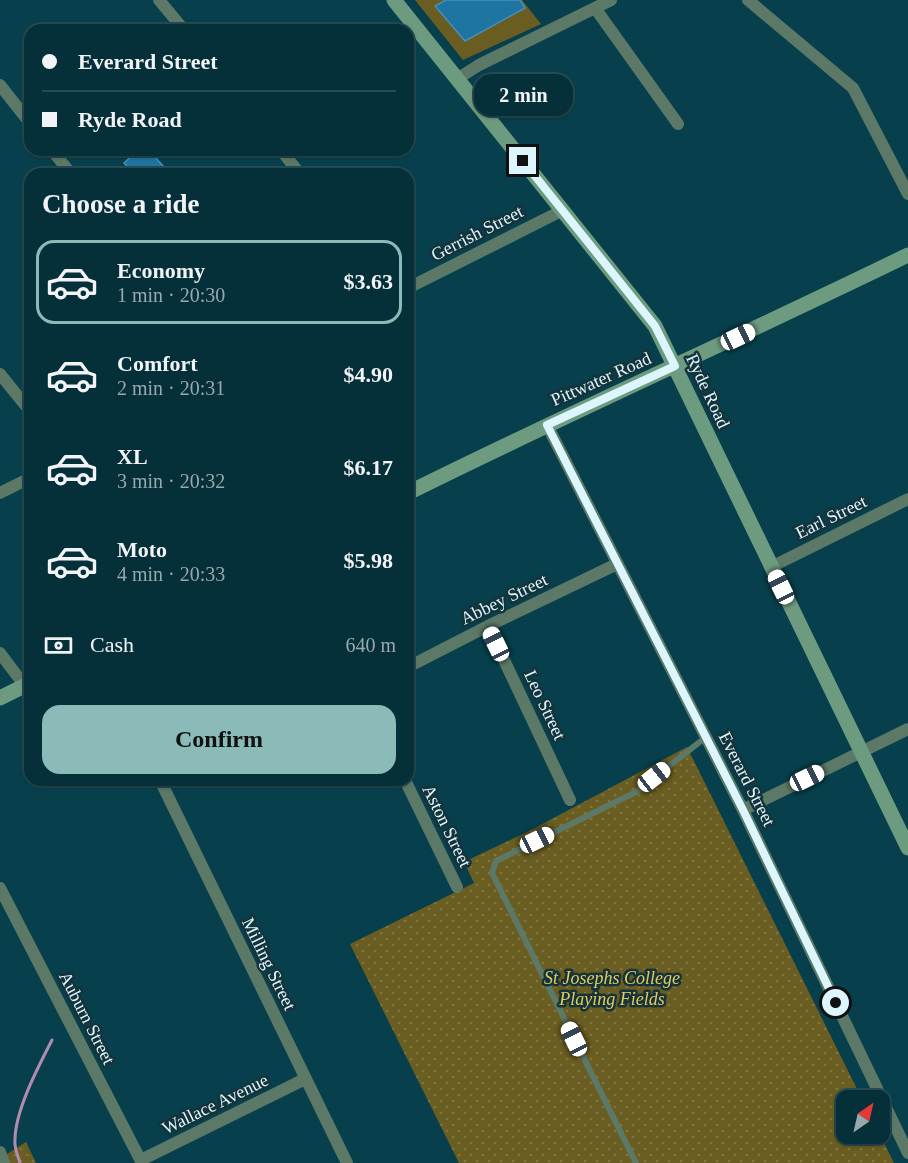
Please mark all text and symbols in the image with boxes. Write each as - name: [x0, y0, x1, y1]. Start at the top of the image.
- text: Everard Street: [78, 49, 218, 74]
- callout: 2 min: [474, 74, 572, 116]
- text: 2 min: [499, 84, 548, 106]
- text: Ryde Road: [78, 107, 182, 132]
- route end: [509, 147, 536, 174]
- text: Choose a ride: [42, 189, 200, 219]
- street label: Gerrish Street: [428, 201, 526, 265]
- icon: car: [45, 255, 99, 309]
- text: Economy: [117, 258, 205, 283]
- text: $3.63: [344, 269, 393, 294]
- text: 1 min · 20:30: [117, 284, 225, 306]
- car: [718, 321, 758, 353]
- icon: car: [45, 348, 99, 402]
- street label: Pittwater Road: [548, 348, 654, 410]
- text: Comfort: [117, 351, 198, 376]
- street label: Ryde Road: [682, 351, 734, 431]
- text: $4.90: [344, 362, 393, 387]
- text: 2 min · 20:31: [117, 377, 225, 399]
- icon: car: [45, 441, 99, 495]
- text: XL: [117, 444, 148, 469]
- text: $6.17: [344, 455, 393, 480]
- text: 3 min · 20:32: [117, 470, 225, 492]
- street label: Earl Street: [792, 491, 870, 543]
- icon: car: [45, 534, 99, 588]
- text: Moto: [117, 537, 167, 562]
- text: $5.98: [344, 548, 393, 573]
- text: 4 min · 20:33: [117, 563, 225, 585]
- car: [765, 567, 797, 607]
- street label: Abbey Street: [457, 569, 551, 629]
- car: [480, 624, 512, 664]
- icon: cash: [42, 629, 75, 662]
- text: Cash: [90, 632, 134, 657]
- text: 640 m: [345, 634, 396, 656]
- street label: Leo Street: [520, 667, 570, 743]
- button: Confirm: [42, 705, 396, 774]
- street label: Everard Street: [715, 728, 779, 830]
- car: [634, 759, 674, 795]
- car: [787, 762, 827, 794]
- street label: Aston Street: [418, 781, 476, 871]
- car: [517, 824, 557, 856]
- street label: Milling Street: [238, 914, 300, 1014]
- street label: Auburn Street: [55, 968, 119, 1068]
- park label: St Josephs College Playing Fields: [544, 968, 680, 1009]
- route start: [822, 989, 849, 1016]
- car: [558, 1019, 590, 1059]
- street label: Wallace Avenue: [159, 1070, 271, 1138]
- north arrow: [836, 1090, 890, 1144]
- map controls: [836, 1090, 890, 1144]

